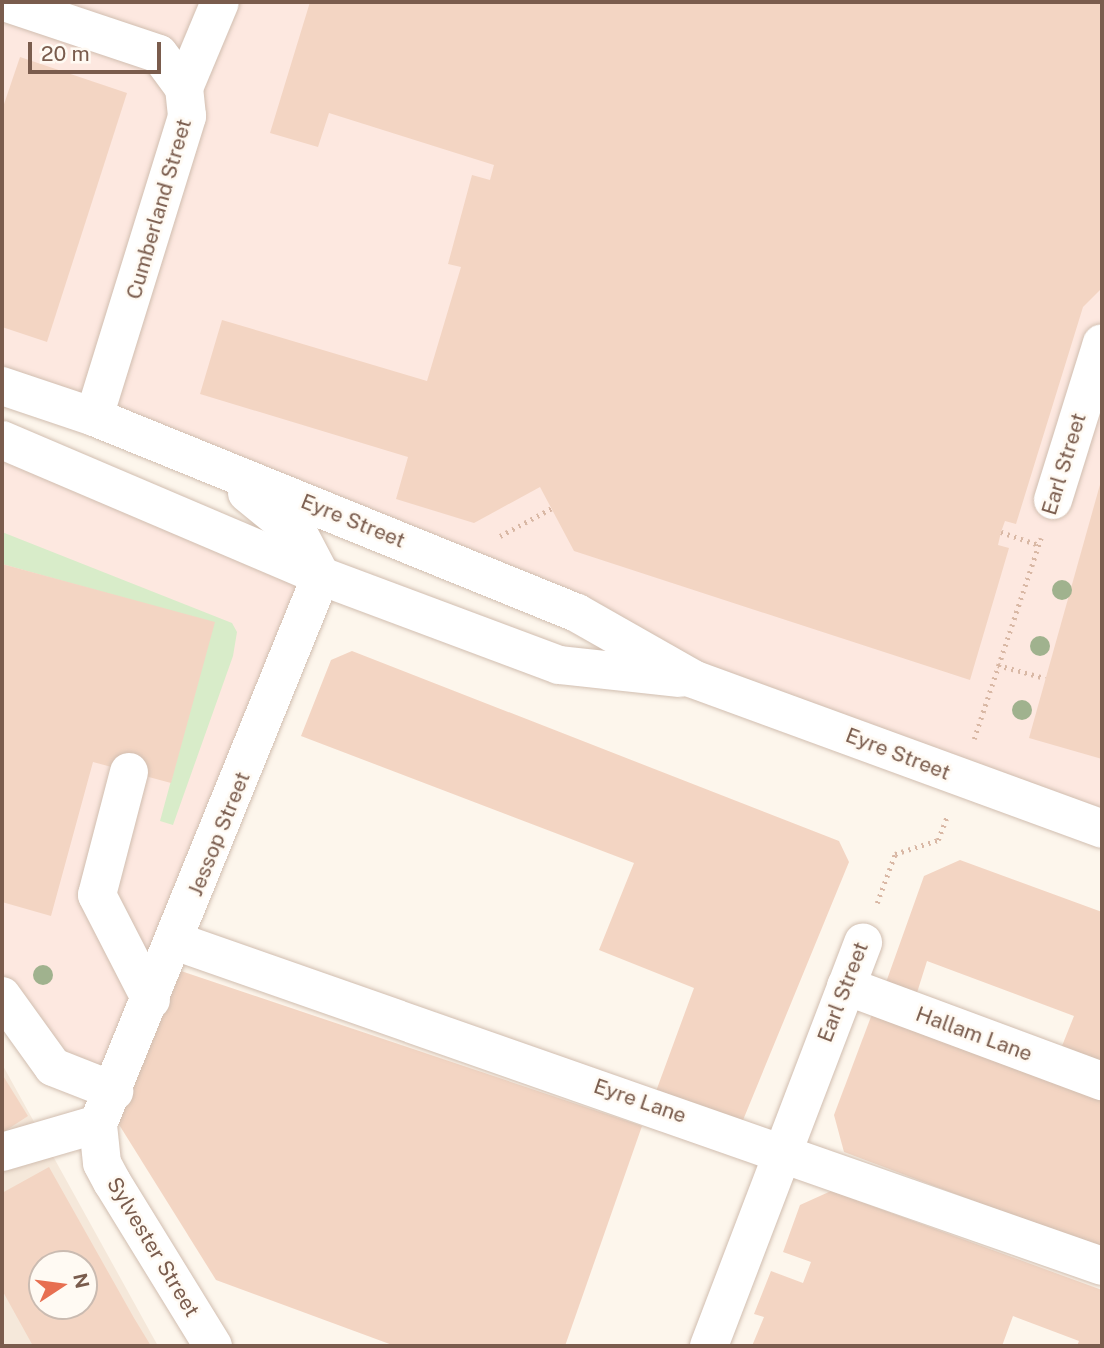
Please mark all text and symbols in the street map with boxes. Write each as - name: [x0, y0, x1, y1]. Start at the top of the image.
- scale bar: [32, 28, 164, 72]
- text: 20 m: [41, 41, 90, 66]
- street label: Cumberland Street: [121, 116, 197, 302]
- street label: Earl Street: [1037, 410, 1091, 518]
- street label: Eyre Street: [297, 489, 409, 553]
- street label: Eyre Street: [842, 722, 954, 786]
- street label: Jessop Street: [183, 768, 255, 900]
- street label: Earl Street: [812, 938, 874, 1046]
- street label: Hallam Lane: [912, 1001, 1036, 1067]
- street label: Eyre Lane: [590, 1073, 690, 1129]
- street label: Sylvester Street: [101, 1173, 205, 1321]
- north arrow: [28, 1250, 98, 1320]
- text: N: [69, 1271, 94, 1290]

